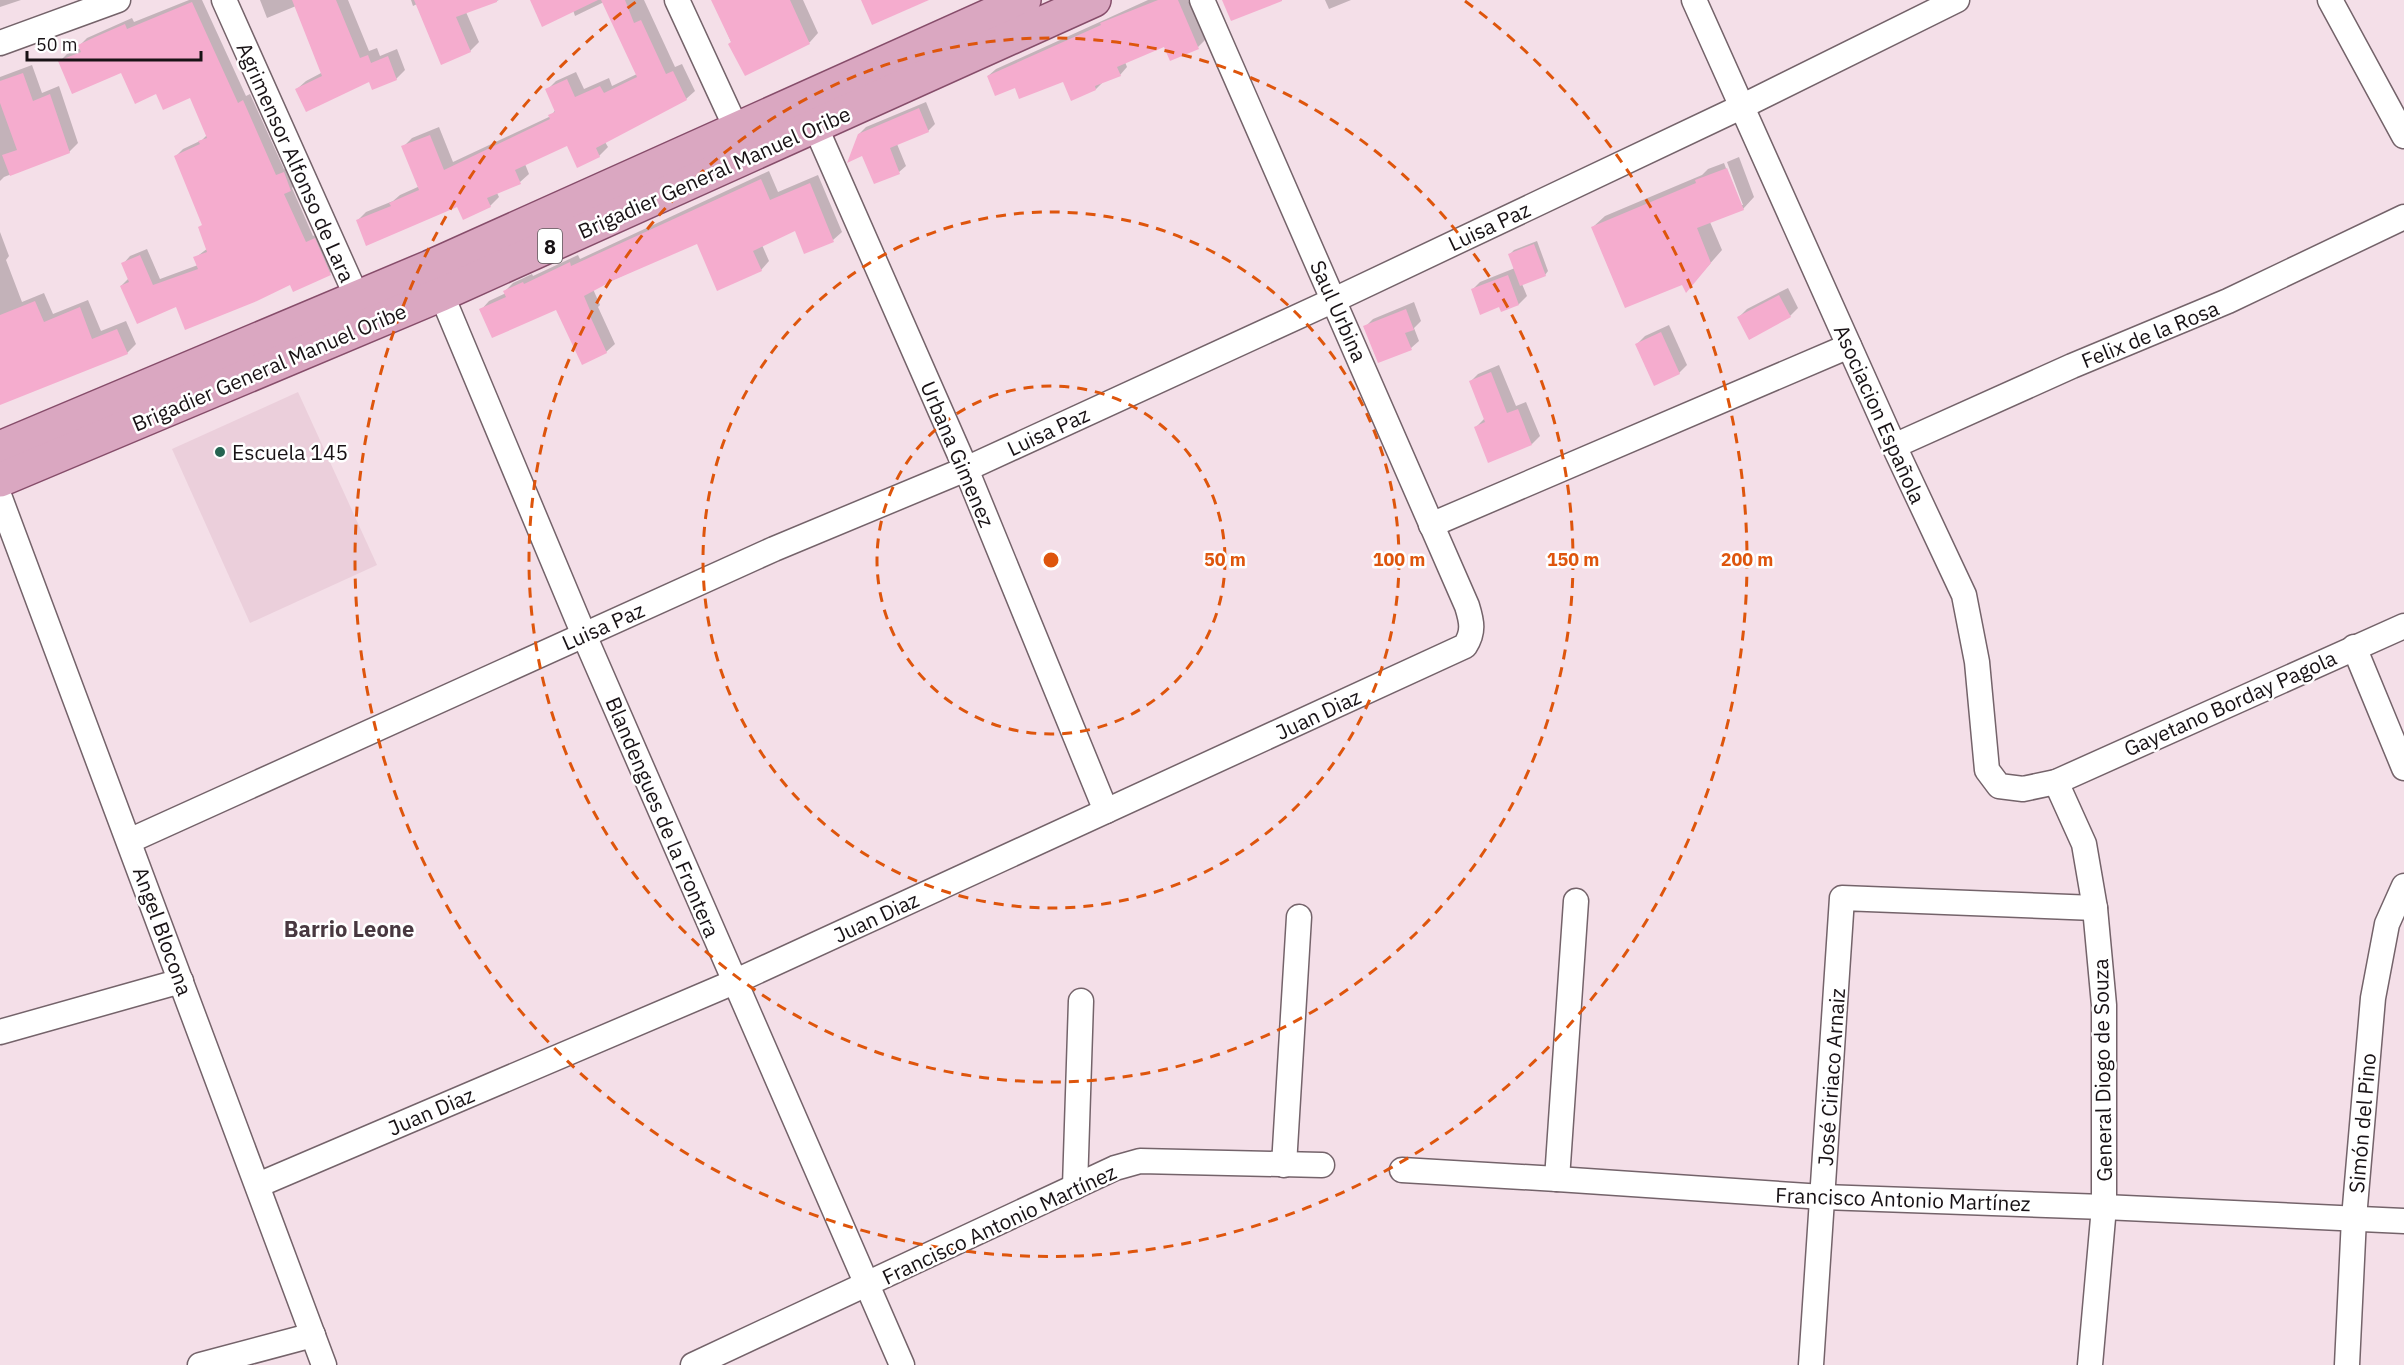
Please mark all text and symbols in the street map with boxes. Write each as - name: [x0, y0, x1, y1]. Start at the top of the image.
- scale bar: [27, 24, 201, 62]
- text: 50 m: [36, 33, 78, 56]
- street label: Agrimensor Alfonso de Lara: [230, 38, 362, 286]
- street label: Brigadier General Manuel Oribe: [573, 99, 855, 245]
- street label: Luisa Paz: [1443, 195, 1535, 257]
- road number: 8: [538, 229, 562, 263]
- street label: Saul Urbina: [1304, 256, 1374, 366]
- street label: Felix de la Rosa: [2077, 294, 2223, 374]
- street label: Brigadier General Manuel Oribe: [128, 296, 410, 438]
- street label: Asociacion Española: [1828, 320, 1932, 508]
- street label: Urbana Gimenez: [915, 377, 1002, 532]
- street label: Luisa Paz: [1002, 400, 1094, 462]
- place label: Escuela 145: [232, 438, 348, 466]
- marker: Escuela 145: [213, 445, 227, 459]
- text: 50 m: [1204, 548, 1246, 571]
- text: 100 m: [1373, 548, 1425, 571]
- text: 150 m: [1547, 548, 1599, 571]
- text: 200 m: [1721, 548, 1773, 571]
- centre of rings: [1041, 550, 1061, 570]
- street label: Luisa Paz: [557, 595, 649, 657]
- street label: Gayetano Borday Pagola: [2119, 643, 2341, 763]
- street label: Juan Diaz: [1271, 682, 1365, 746]
- street label: Blandengues de la Frontera: [600, 692, 726, 942]
- street label: Angel Blocona: [127, 863, 199, 999]
- street label: Juan Diaz: [829, 885, 923, 949]
- district label: Barrio Leone: [284, 914, 414, 943]
- street label: General Diogo de Souza: [2086, 958, 2118, 1182]
- street label: José Ciriaco Arnaiz: [1811, 987, 1851, 1167]
- street label: Simón del Pino: [2342, 1052, 2382, 1194]
- street label: Juan Diaz: [384, 1080, 479, 1142]
- street label: Francisco Antonio Martínez: [877, 1157, 1121, 1291]
- street label: Francisco Antonio Martínez: [1775, 1181, 2031, 1217]

